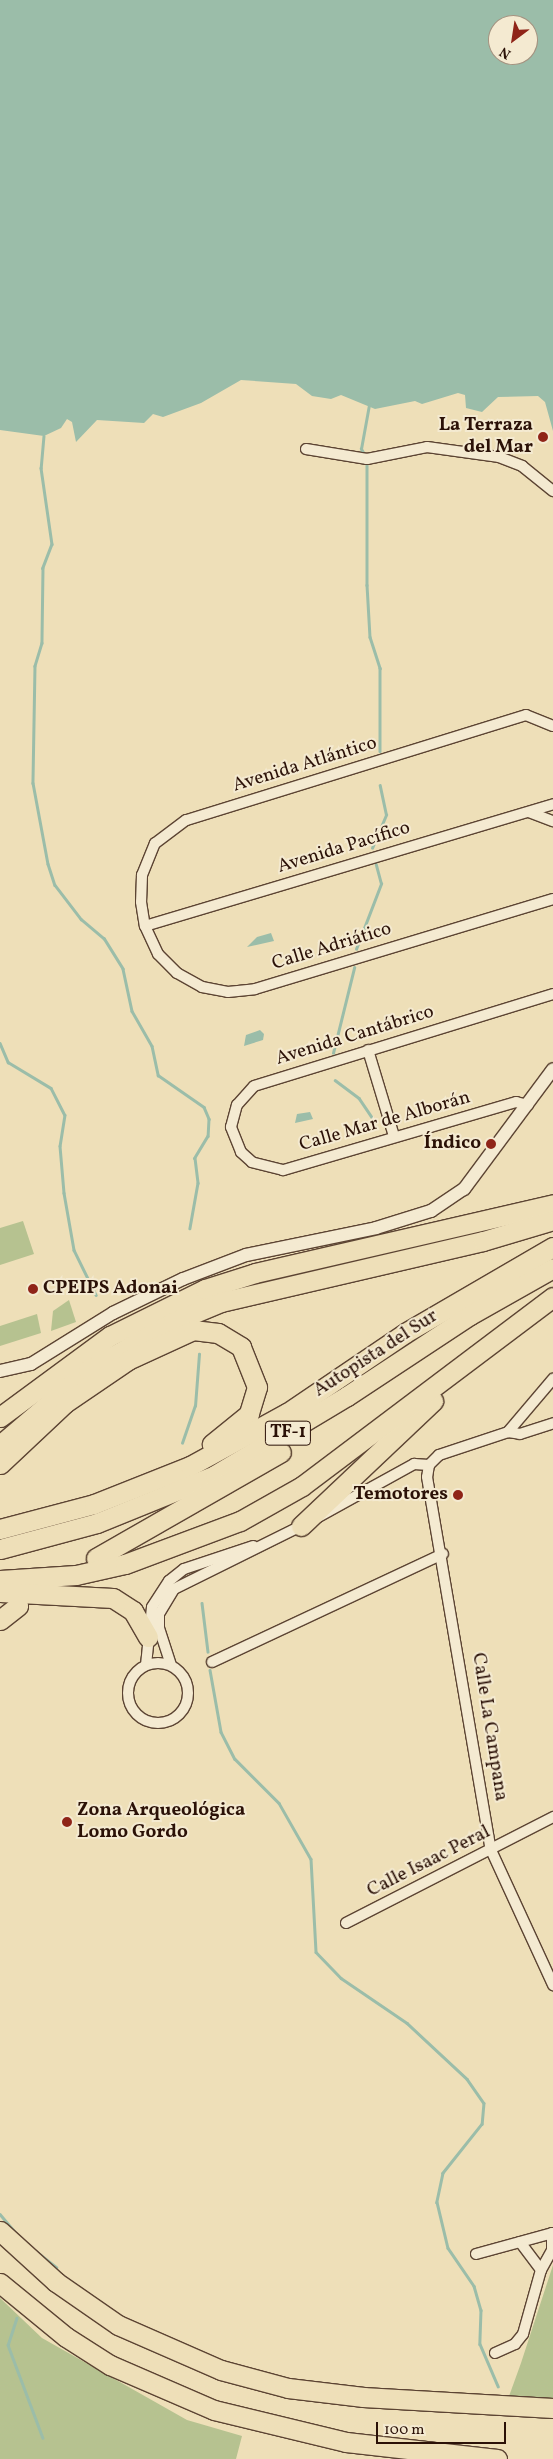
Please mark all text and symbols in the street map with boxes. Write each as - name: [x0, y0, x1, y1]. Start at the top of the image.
- north arrow: [488, 15, 538, 65]
- text: N: [496, 42, 515, 63]
- place label: La Terraza del Mar: [438, 415, 533, 459]
- marker: La Terraza del Mar: [537, 431, 549, 443]
- street label: Avenida Atlántico: [230, 732, 380, 798]
- street label: Avenida Pacífico: [275, 817, 413, 879]
- street label: Calle Adriático: [270, 918, 394, 976]
- street label: Avenida Cantábrico: [273, 1001, 437, 1071]
- street label: Calle Mar de Alborán: [297, 1087, 473, 1157]
- place label: Índico: [424, 1133, 481, 1155]
- marker: Índico: [485, 1138, 497, 1150]
- place label: CPEIPS Adonai: [43, 1278, 178, 1300]
- marker: CPEIPS Adonai: [27, 1283, 39, 1295]
- street label: Autopista del Sur: [310, 1305, 442, 1403]
- road number: TF-1: [264, 1418, 312, 1449]
- place label: Temotores: [353, 1484, 448, 1506]
- marker: Temotores: [452, 1489, 464, 1501]
- street label: Calle La Campana: [466, 1651, 512, 1803]
- place label: Zona Arqueológica Lomo Gordo: [77, 1800, 245, 1844]
- marker: Zona Arqueológica Lomo Gordo: [61, 1816, 73, 1828]
- street label: Calle Isaac Peral: [364, 1821, 494, 1903]
- scale bar: [378, 2412, 508, 2444]
- text: 100 m: [384, 2420, 424, 2441]

